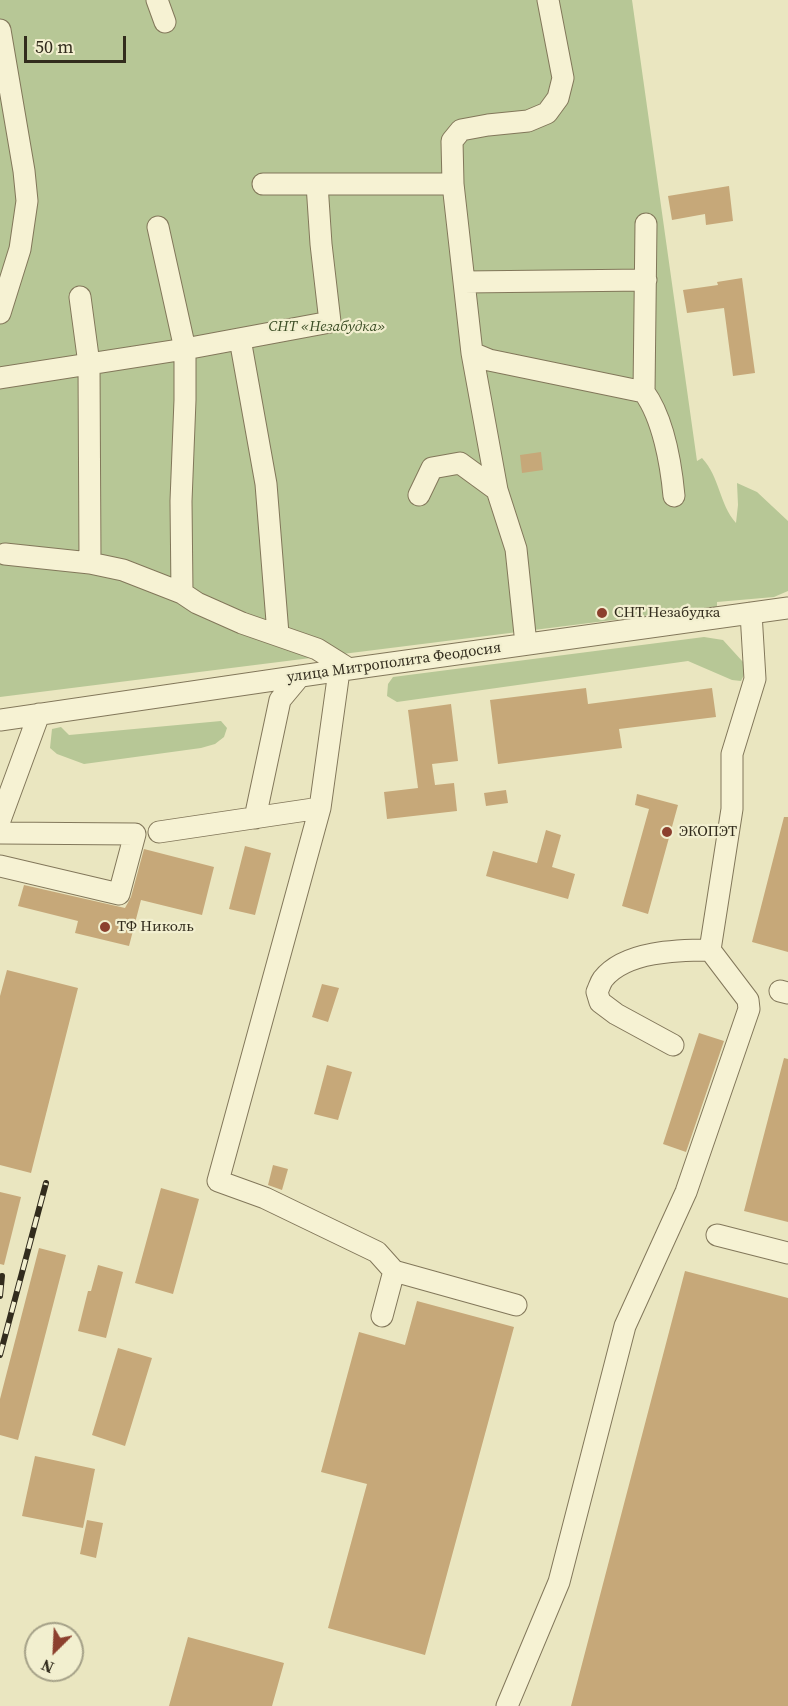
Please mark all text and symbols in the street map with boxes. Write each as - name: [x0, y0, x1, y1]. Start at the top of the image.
- scale bar: [27, 24, 129, 62]
- text: 50 m: [35, 34, 73, 59]
- park label: СНТ «Незабудка»: [268, 318, 386, 336]
- place label: СНТ Незабудка: [614, 604, 720, 622]
- marker: СНТ Незабудка: [595, 606, 609, 620]
- street label: улица Митрополита Феодосия: [286, 639, 502, 687]
- place label: ЭКОПЭТ: [679, 823, 737, 841]
- marker: ЭКОПЭТ: [660, 825, 674, 839]
- place label: ТФ Николь: [117, 918, 194, 936]
- marker: ТФ Николь: [98, 920, 112, 934]
- north arrow: [24, 1622, 84, 1682]
- text: N: [38, 1654, 57, 1679]

